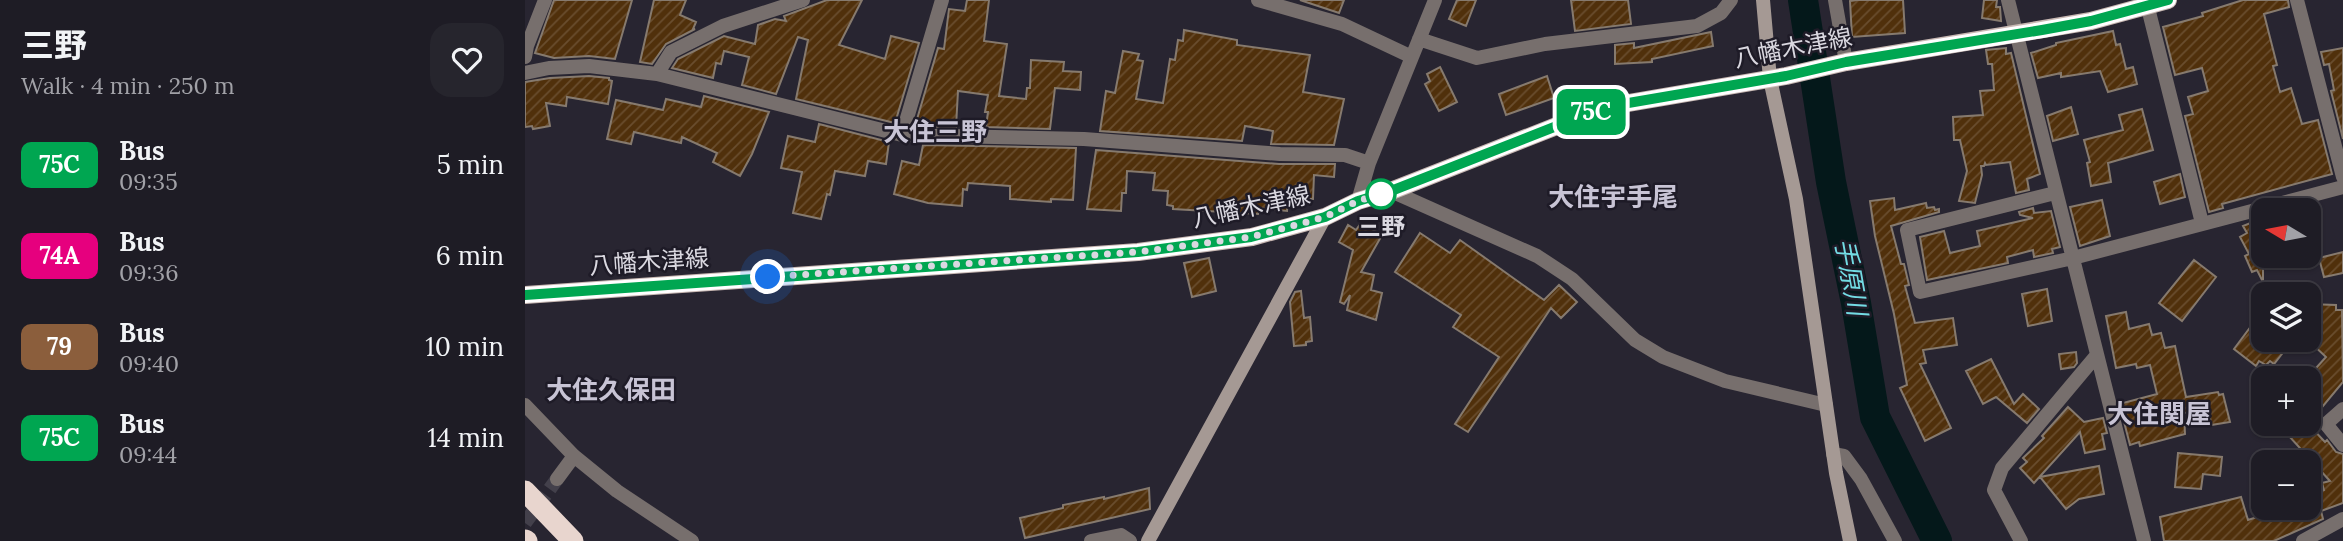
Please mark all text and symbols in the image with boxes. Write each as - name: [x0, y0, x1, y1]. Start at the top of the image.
- street label: 八幡木津線: [1731, 21, 1855, 74]
- button: heart: [430, 23, 504, 97]
- text: 三野: [21, 24, 87, 66]
- text: Walk · 4 min · 250 m: [21, 71, 234, 100]
- line badge: 75C: [1551, 89, 1631, 135]
- text: 75C: [1571, 96, 1611, 127]
- district label: 大住三野: [883, 115, 987, 148]
- text: Bus: [119, 134, 165, 167]
- text: 5 min: [437, 148, 504, 181]
- text: 75C: [39, 149, 80, 180]
- text: 09:35: [119, 167, 178, 196]
- street label: 八幡木津線: [1189, 179, 1313, 234]
- marker: 三野: [1366, 179, 1396, 209]
- district label: 大住宇手尾: [1548, 180, 1678, 213]
- north arrow: [2251, 198, 2321, 268]
- map controls: [2251, 198, 2321, 520]
- place label: 三野: [1357, 211, 1405, 242]
- text: Bus: [119, 225, 165, 258]
- water label: 手原川: [1828, 236, 1875, 321]
- text: 6 min: [436, 239, 504, 272]
- text: 74A: [40, 240, 79, 271]
- street label: 八幡木津線: [588, 242, 710, 281]
- text: 09:36: [119, 258, 178, 287]
- your location: [750, 259, 785, 294]
- button: layers: [2251, 282, 2321, 352]
- text: Bus: [119, 316, 165, 349]
- text: 10 min: [425, 330, 504, 363]
- text: 79: [47, 331, 72, 362]
- text: 09:40: [119, 349, 179, 378]
- button: +: [2251, 366, 2321, 436]
- district label: 大住久保田: [546, 373, 676, 406]
- district label: 大住関屋: [2107, 397, 2211, 430]
- text: Bus: [119, 407, 165, 440]
- text: 14 min: [427, 421, 504, 454]
- text: 75C: [39, 422, 80, 453]
- text: 09:44: [119, 440, 177, 469]
- button: −: [2251, 450, 2321, 520]

